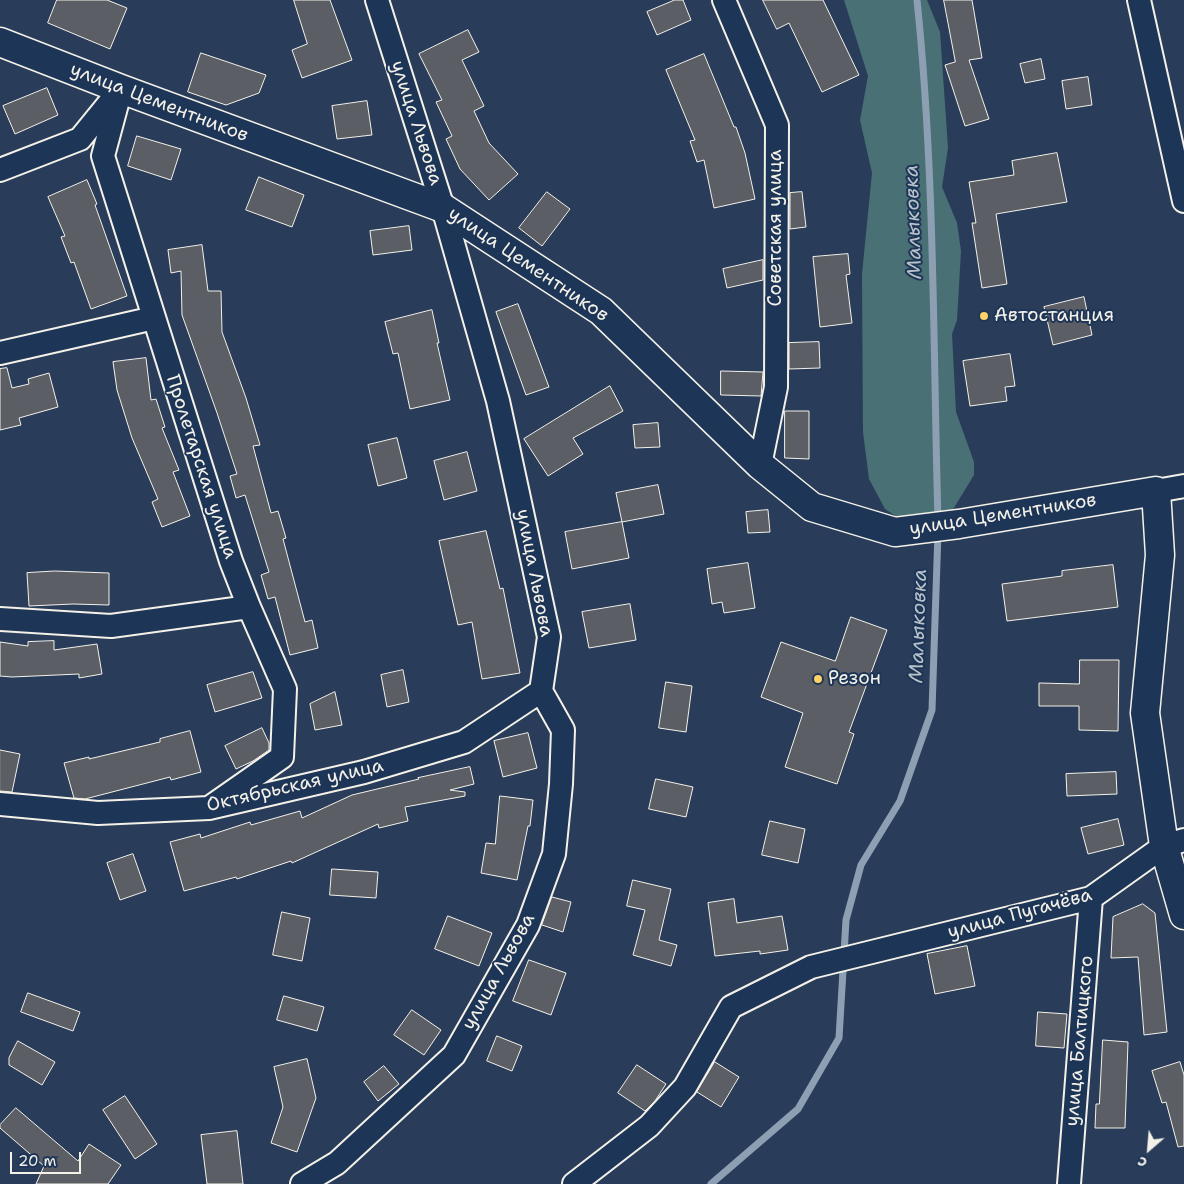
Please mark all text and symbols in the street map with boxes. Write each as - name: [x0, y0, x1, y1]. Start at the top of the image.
- street label: улица Львова: [385, 58, 447, 188]
- street label: улица Цементников: [67, 59, 251, 147]
- street label: Советская улица: [765, 149, 787, 307]
- water label: Малыковка: [900, 164, 928, 280]
- street label: улица Цементников: [443, 203, 613, 327]
- place label: Автостанция: [994, 305, 1114, 327]
- marker: Автостанция: [978, 310, 990, 322]
- street label: Пролетарская улица: [160, 372, 242, 562]
- street label: улица Цементников: [908, 489, 1098, 541]
- street label: улица Львова: [510, 507, 558, 639]
- water label: Малыковка: [905, 568, 933, 684]
- place label: Резон: [828, 668, 881, 690]
- marker: Резон: [812, 673, 824, 685]
- street label: Октябрьская улица: [204, 755, 386, 817]
- street label: улица Пугачёва: [945, 884, 1095, 944]
- street label: улица Львова: [458, 910, 540, 1034]
- street label: улица Балтицкого: [1061, 955, 1099, 1127]
- north arrow: [1124, 1124, 1174, 1174]
- scale bar: [12, 1142, 84, 1174]
- text: 20 m: [18, 1151, 57, 1171]
- text: С: [1134, 1152, 1150, 1172]

